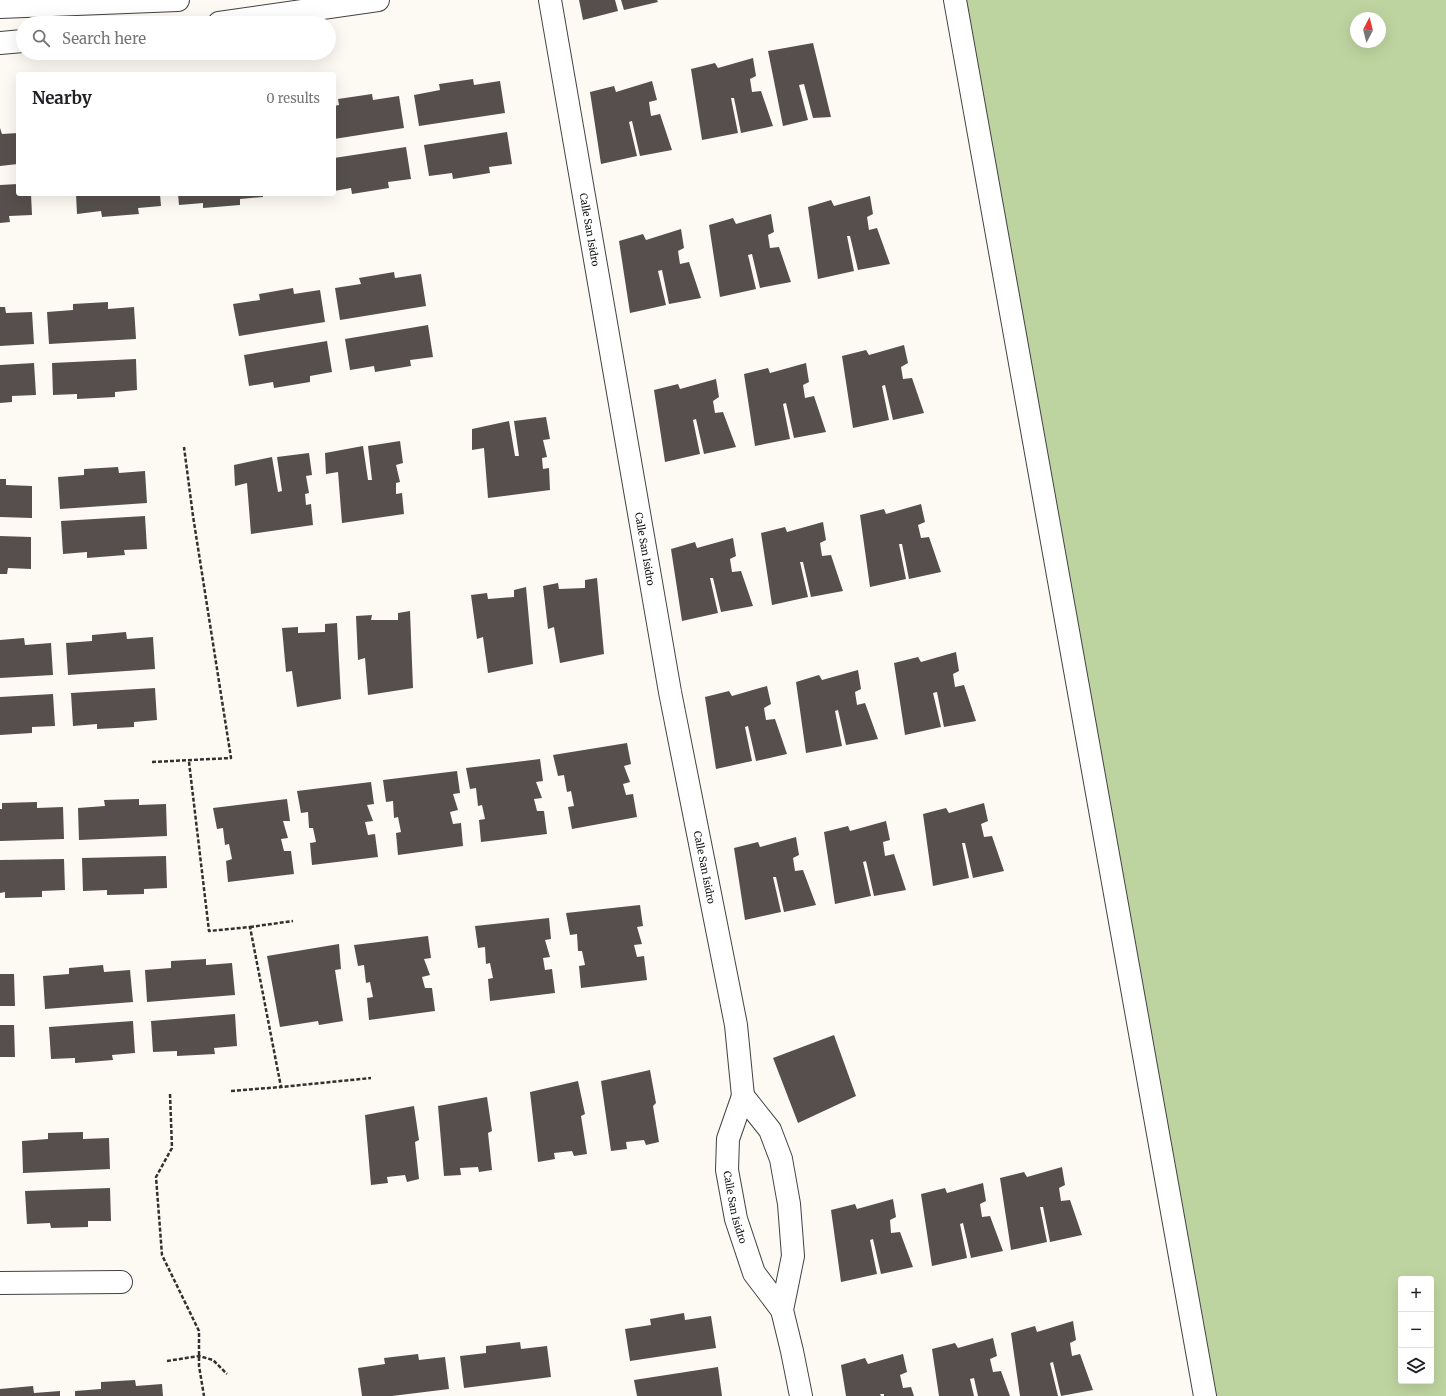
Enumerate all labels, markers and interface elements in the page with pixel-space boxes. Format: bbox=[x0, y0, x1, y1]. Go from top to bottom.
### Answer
north arrow bbox=[1350, 12, 1386, 48]
search box bbox=[16, 16, 336, 60]
icon: search bbox=[30, 27, 52, 49]
text: Search here bbox=[62, 29, 146, 48]
text: Nearby bbox=[32, 87, 92, 109]
text: 0 results bbox=[266, 90, 320, 107]
street label: Calle San Isidro bbox=[577, 192, 603, 267]
street label: Calle San Isidro bbox=[632, 511, 658, 587]
street label: Calle San Isidro bbox=[691, 830, 718, 905]
street label: Calle San Isidro bbox=[721, 1170, 750, 1245]
map controls bbox=[1398, 1276, 1434, 1384]
button: + bbox=[1398, 1276, 1434, 1312]
button: − bbox=[1398, 1312, 1434, 1348]
button: layers bbox=[1398, 1348, 1434, 1384]

